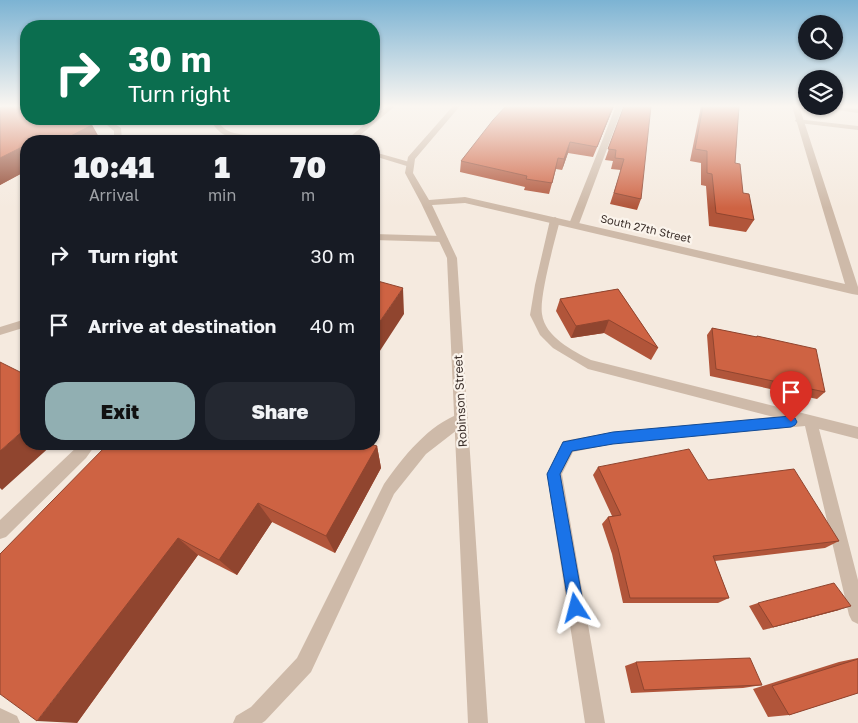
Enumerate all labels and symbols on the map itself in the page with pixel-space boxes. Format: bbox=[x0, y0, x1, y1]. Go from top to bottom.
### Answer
street label: South 27th Street bbox=[599, 211, 693, 245]
street label: Robinson Street bbox=[450, 354, 470, 448]
pin bbox=[770, 371, 812, 422]
position arrow bbox=[549, 581, 601, 633]

